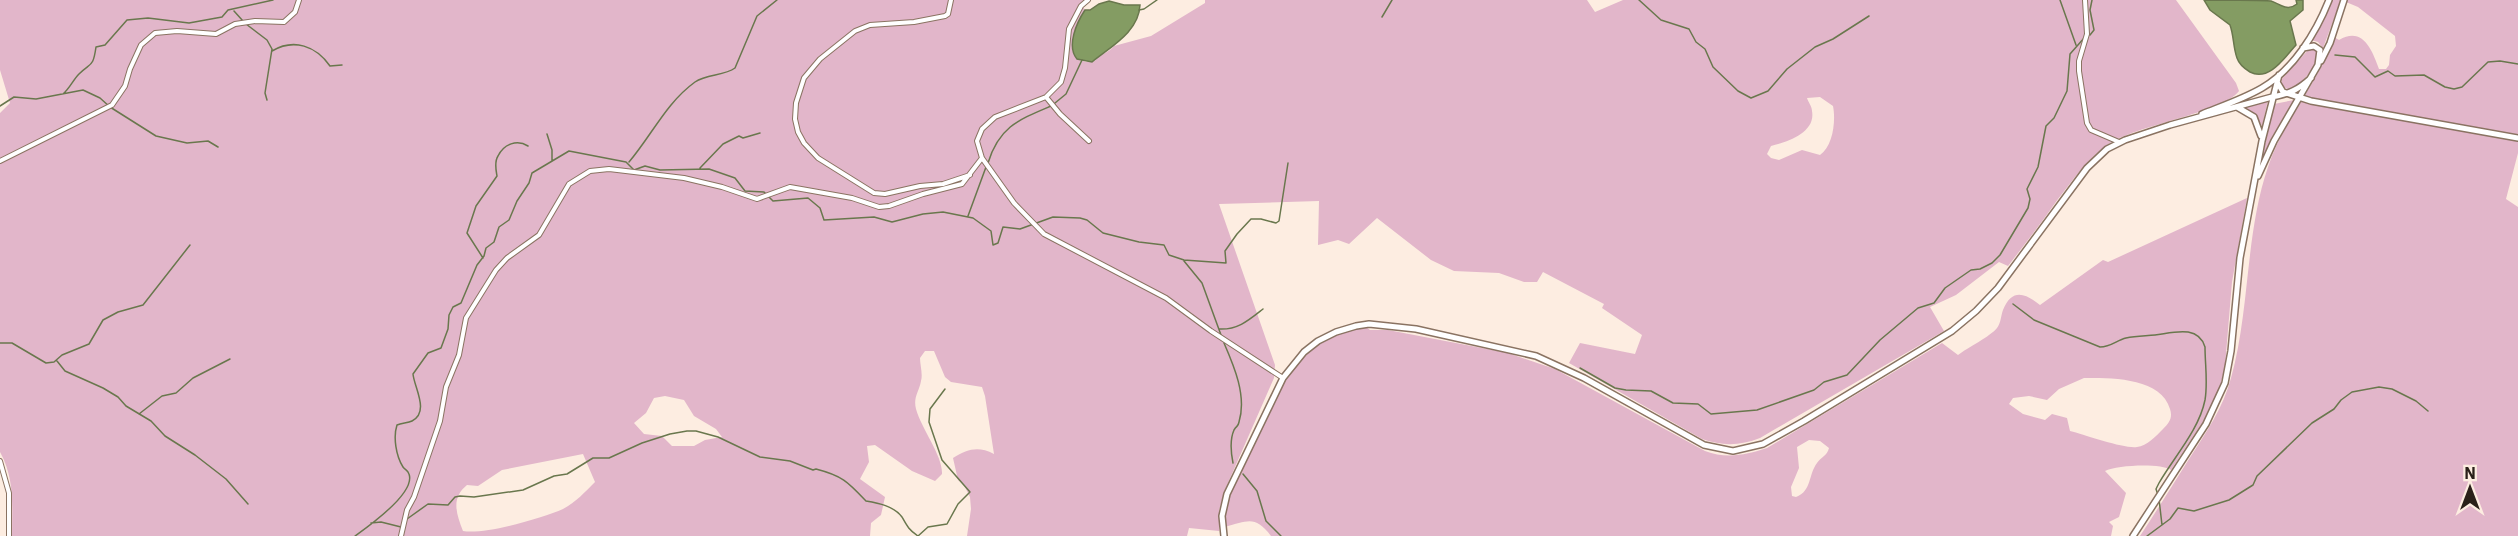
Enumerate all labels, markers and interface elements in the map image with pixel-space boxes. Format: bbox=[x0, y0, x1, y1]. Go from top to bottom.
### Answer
north arrow bbox=[2440, 458, 2500, 518]
text: N bbox=[2464, 463, 2476, 483]

